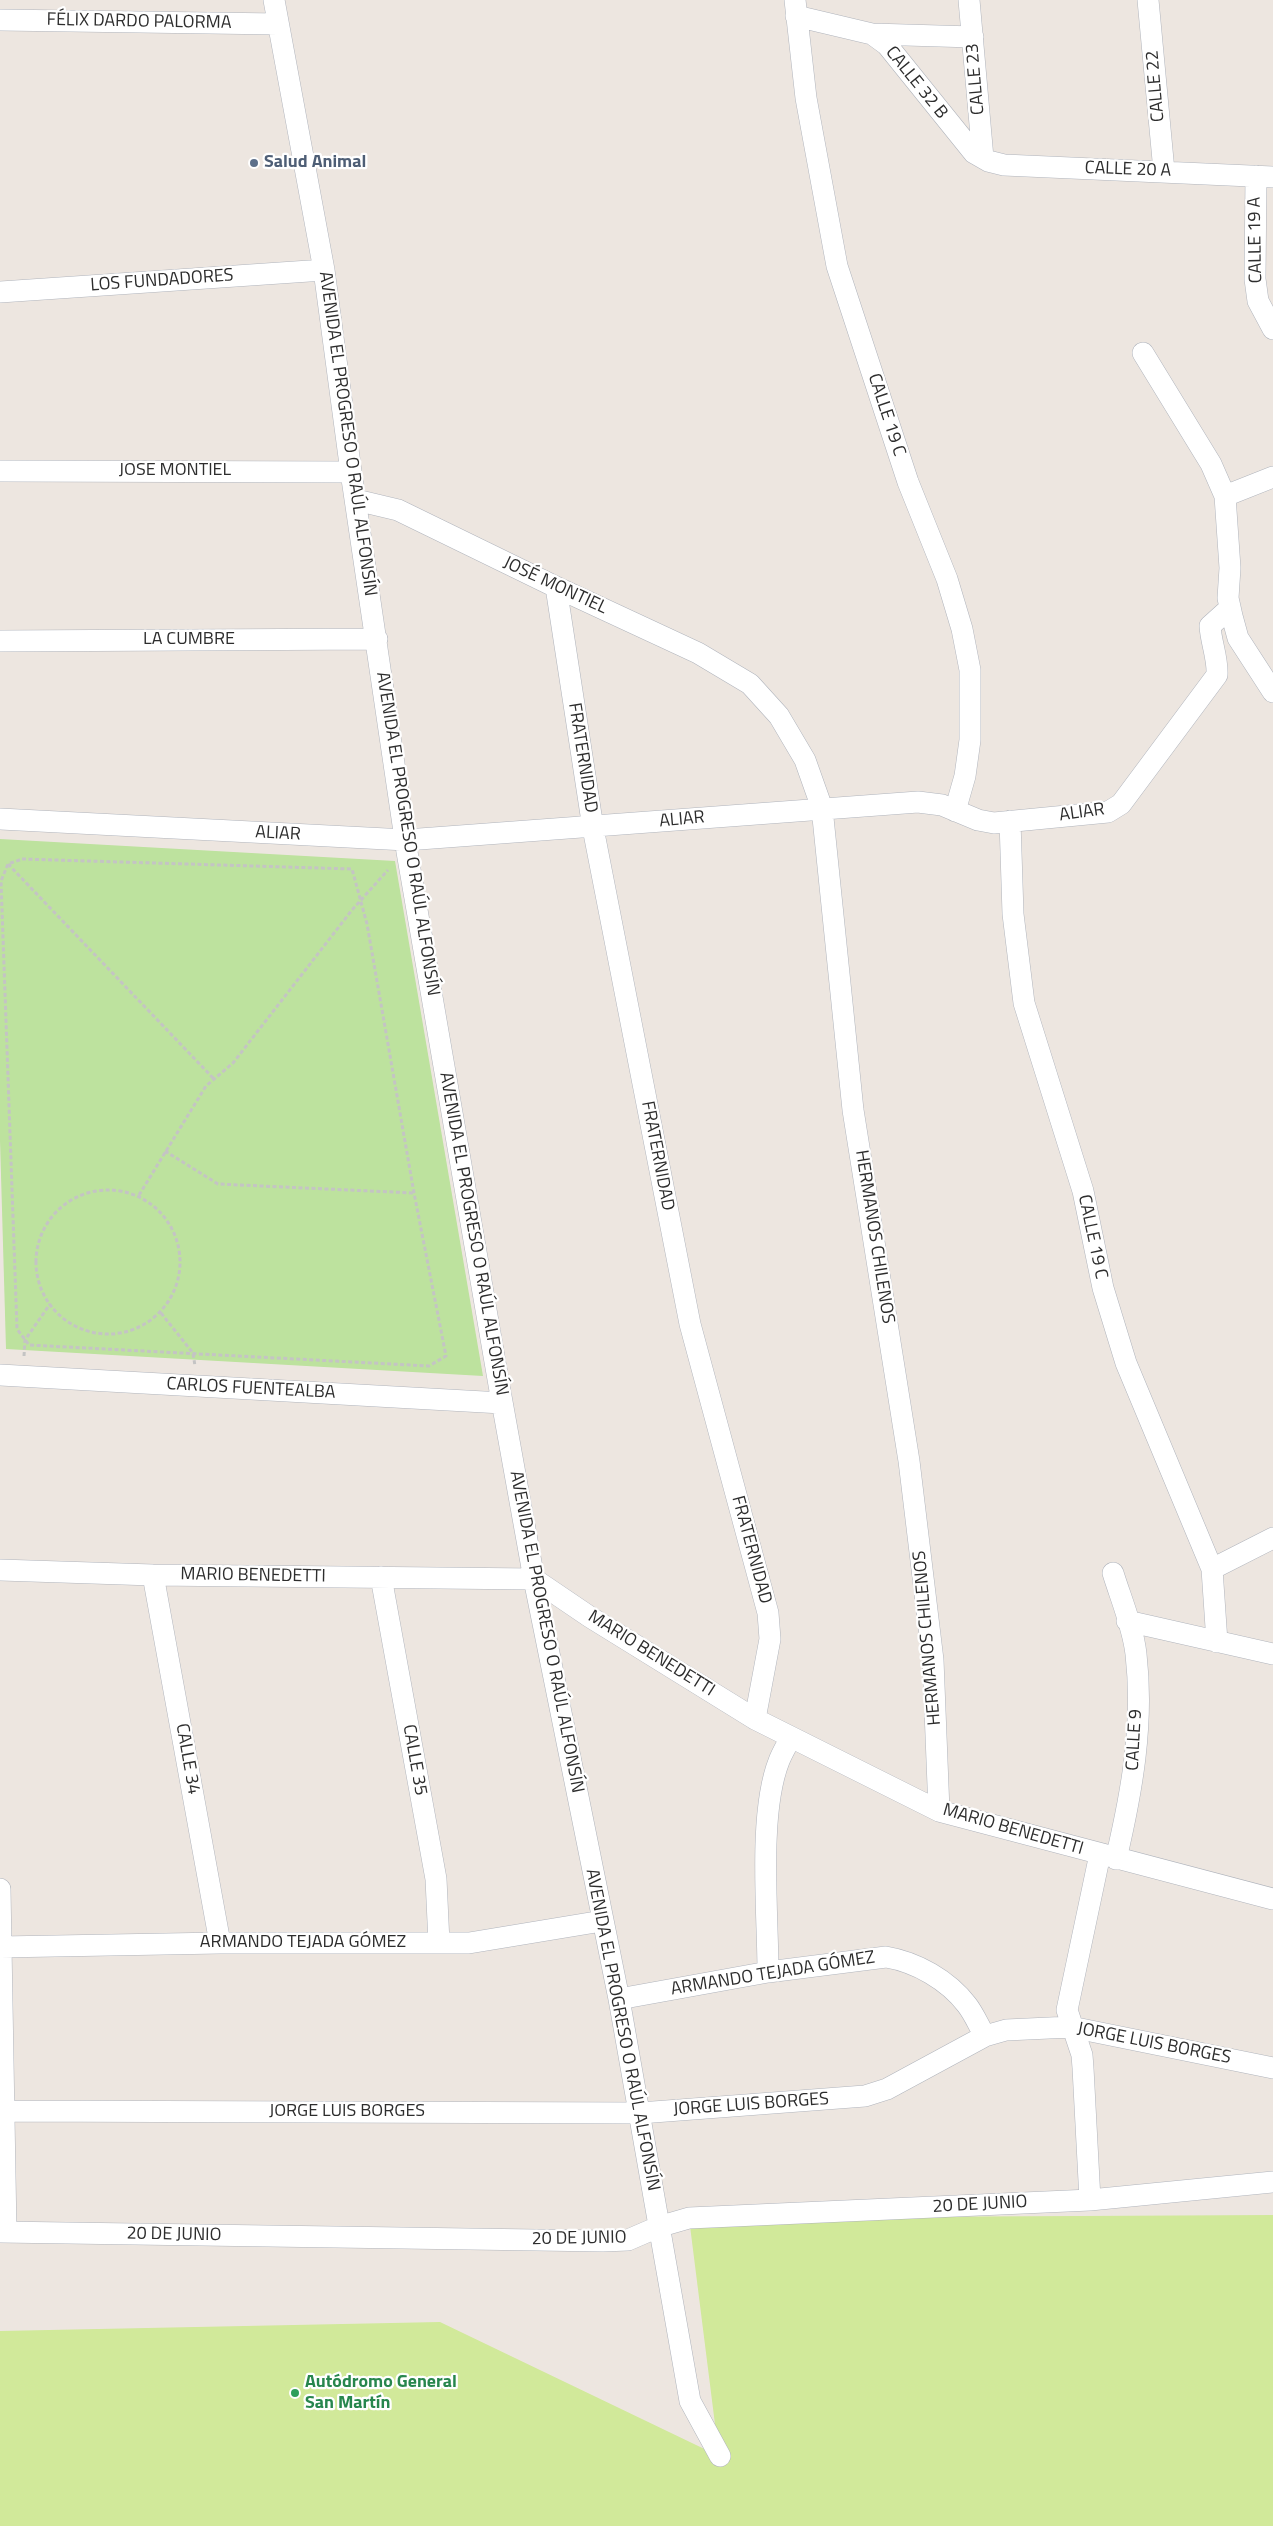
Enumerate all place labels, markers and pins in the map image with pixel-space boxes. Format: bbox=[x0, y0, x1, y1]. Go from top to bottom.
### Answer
place label: Salud Animal bbox=[264, 152, 366, 174]
marker: Salud Animal bbox=[248, 157, 260, 169]
place label: Autódromo General San Martín bbox=[305, 2372, 457, 2414]
marker: Autódromo General San Martín bbox=[289, 2387, 301, 2399]

